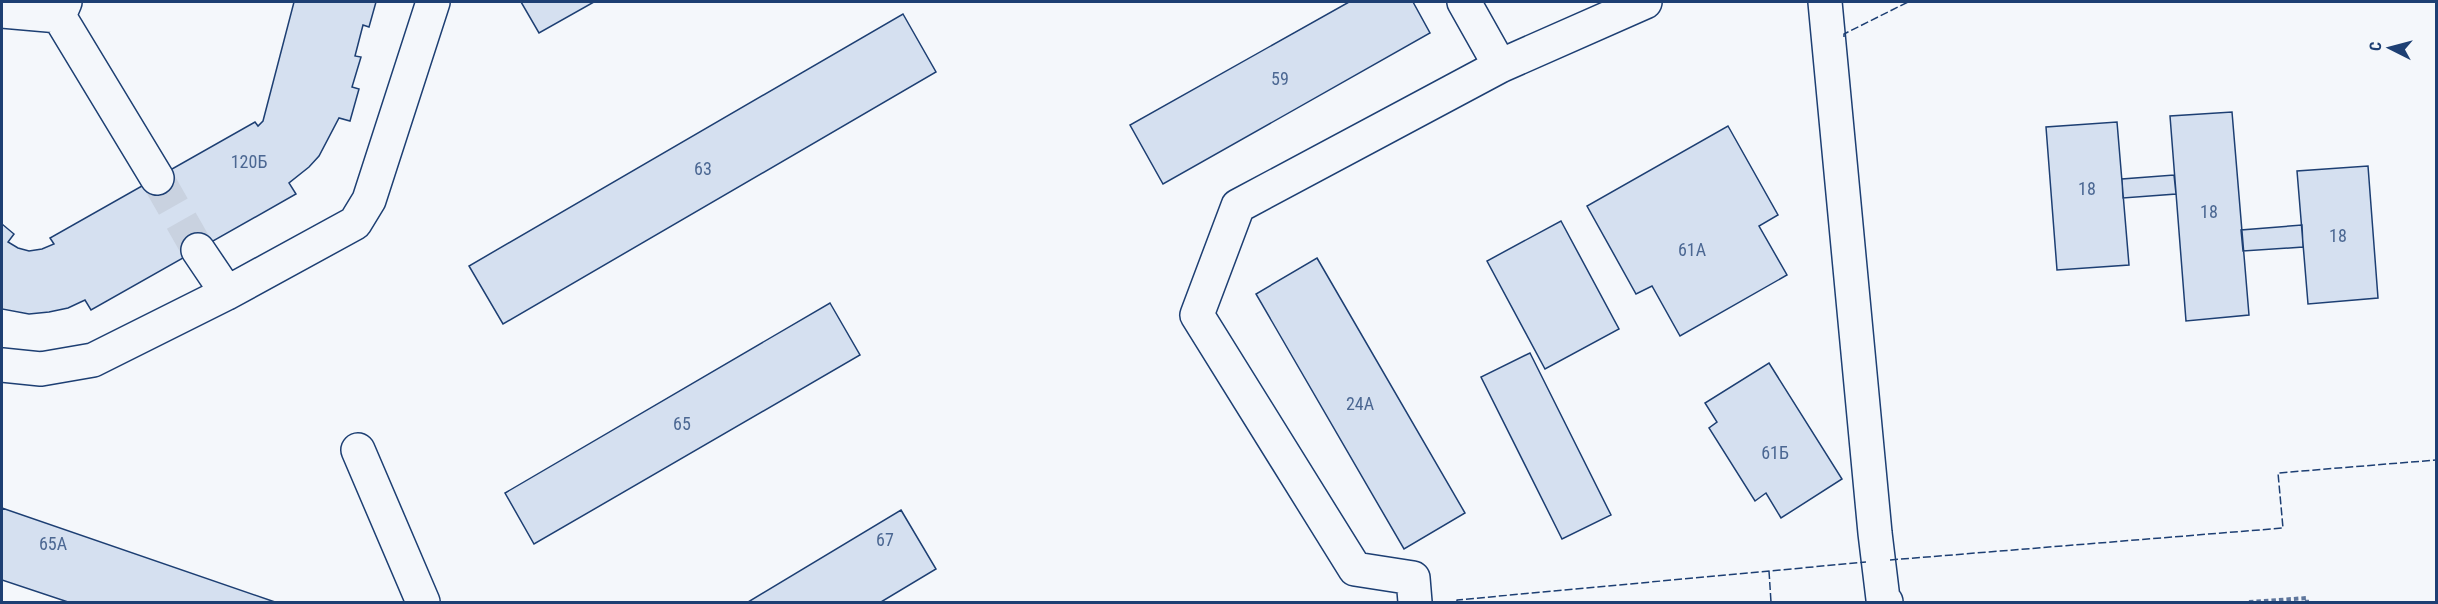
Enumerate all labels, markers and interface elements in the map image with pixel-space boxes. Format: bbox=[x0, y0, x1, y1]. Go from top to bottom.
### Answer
north arrow bbox=[2360, 18, 2420, 78]
text: С bbox=[2366, 41, 2386, 52]
house number: 59 bbox=[1271, 68, 1289, 89]
house number: 120Б bbox=[231, 151, 267, 172]
house number: 63 bbox=[694, 158, 712, 179]
house number: 18 bbox=[2078, 178, 2096, 199]
house number: 18 bbox=[2200, 201, 2218, 222]
house number: 18 bbox=[2329, 225, 2347, 246]
house number: 61А bbox=[1678, 239, 1707, 260]
house number: 24А bbox=[1346, 393, 1375, 414]
house number: 65 bbox=[673, 413, 691, 434]
house number: 61Б bbox=[1761, 442, 1789, 463]
house number: 67 bbox=[876, 529, 894, 550]
house number: 65А bbox=[39, 533, 68, 554]

